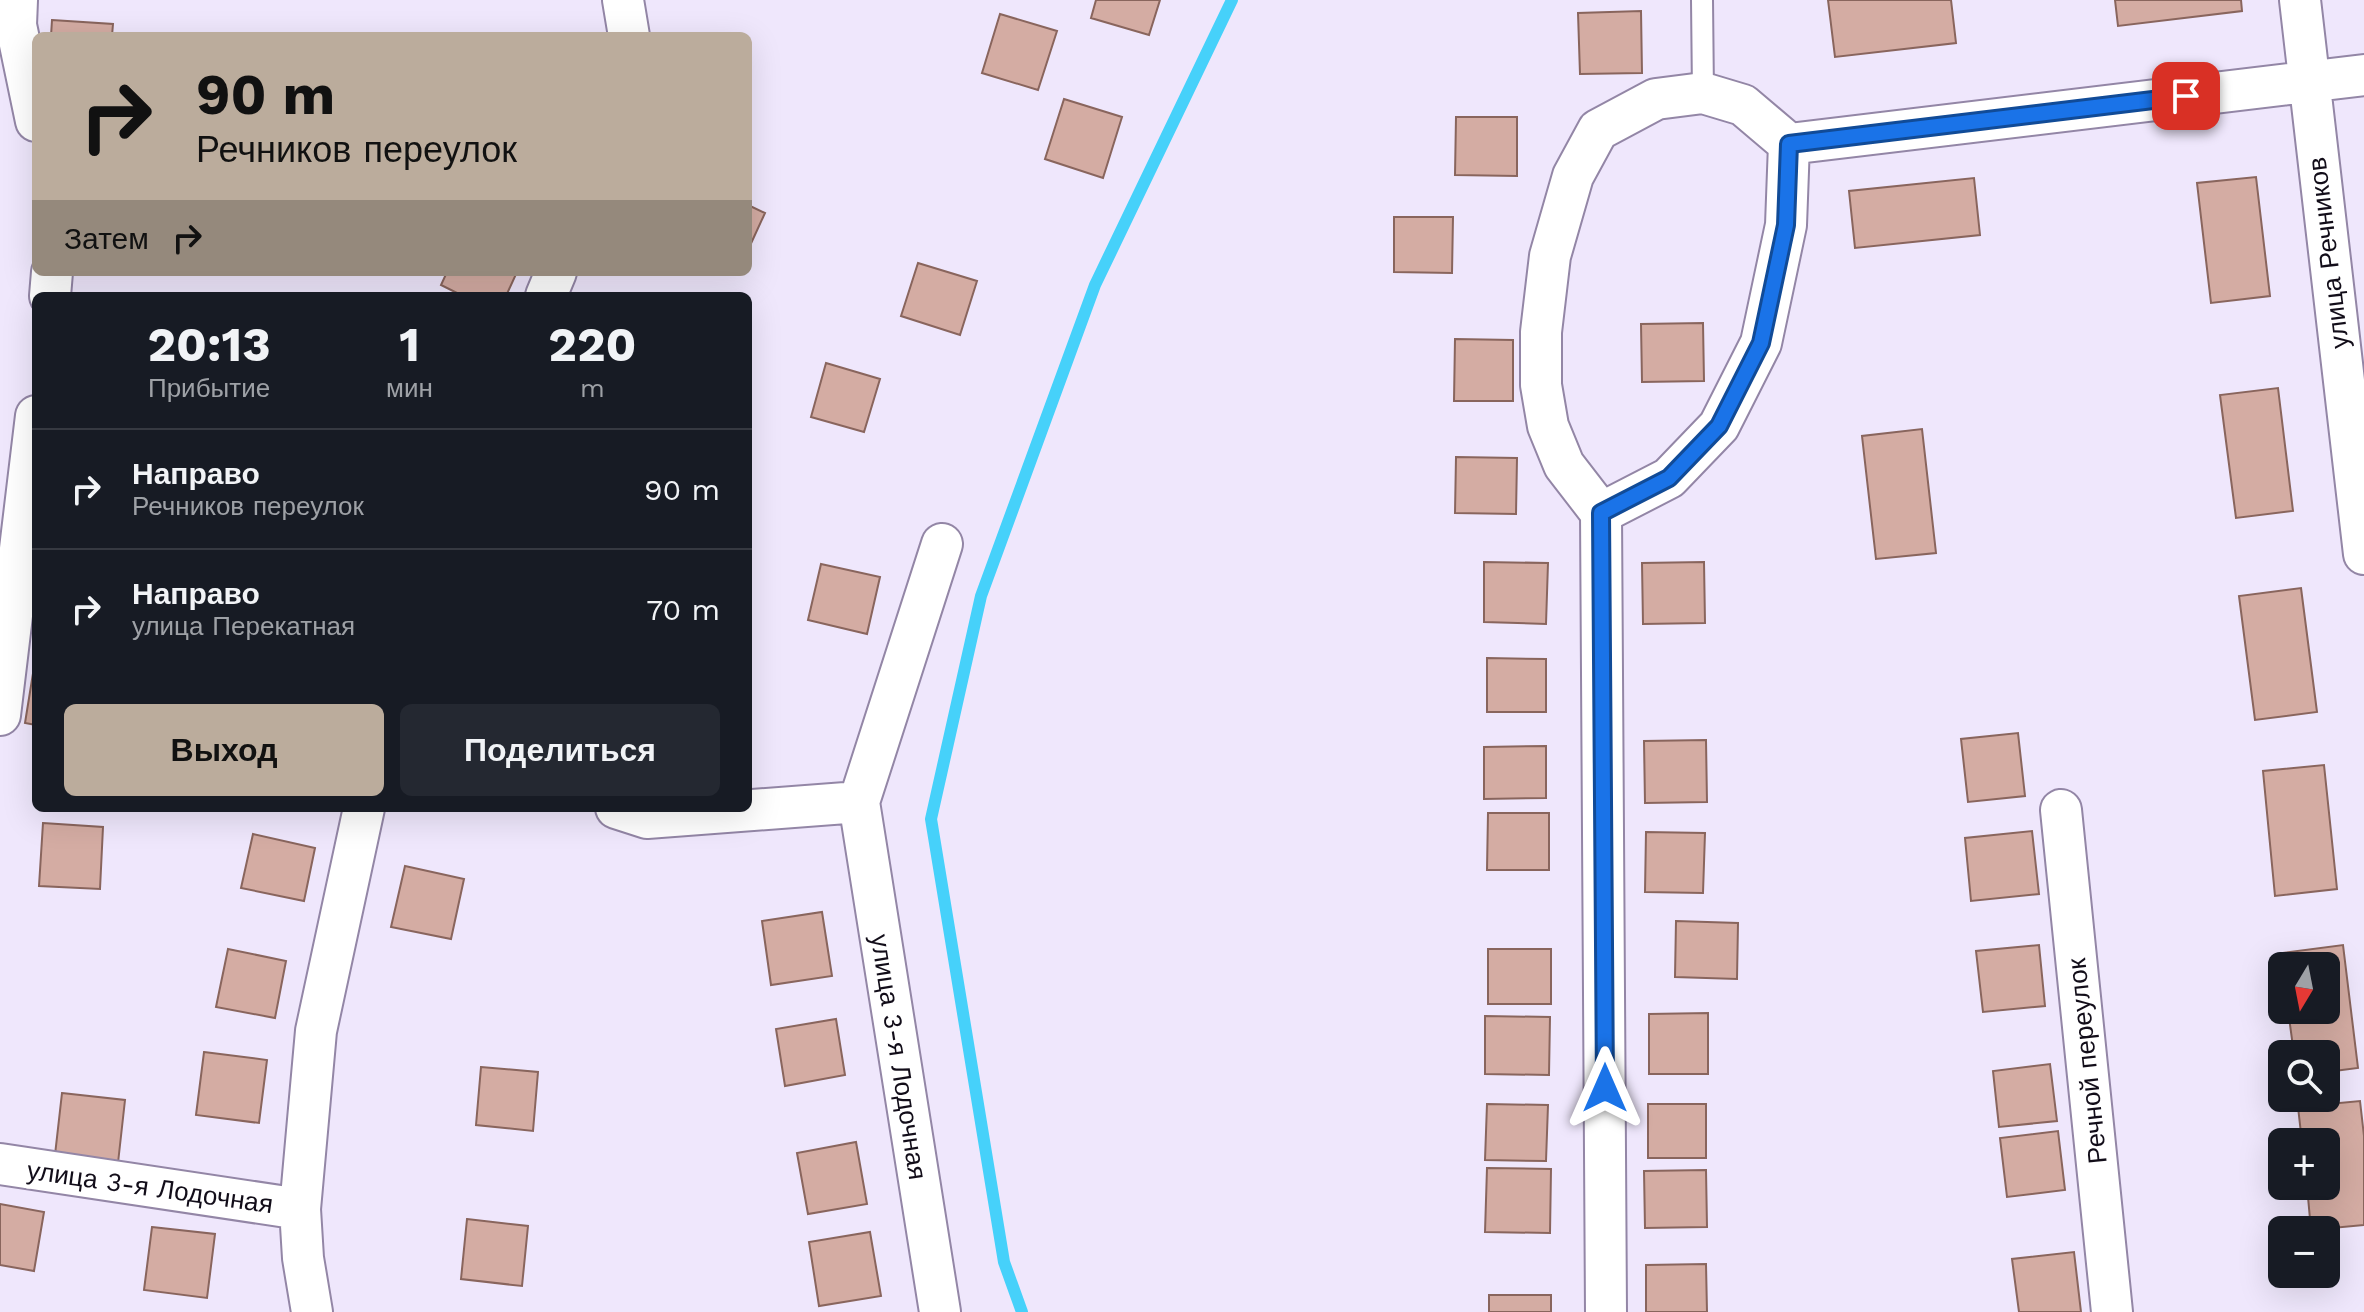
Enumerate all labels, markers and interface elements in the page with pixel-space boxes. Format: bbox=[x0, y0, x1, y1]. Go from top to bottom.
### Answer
text: 90 m bbox=[196, 62, 335, 128]
pin bbox=[2152, 62, 2220, 130]
icon: right bbox=[64, 64, 168, 168]
icon: arrive bbox=[2164, 74, 2208, 118]
text: Речников переулок bbox=[196, 129, 517, 171]
street label: улица Речников bbox=[2301, 156, 2355, 350]
icon: right bbox=[165, 216, 209, 260]
text: Затем bbox=[64, 221, 149, 256]
text: 20:13 bbox=[147, 316, 271, 373]
text: 1 bbox=[399, 316, 420, 373]
text: 220 bbox=[548, 316, 636, 373]
text: Прибытие bbox=[148, 373, 270, 403]
text: мин bbox=[386, 373, 433, 403]
text: m bbox=[580, 373, 605, 403]
text: Направо bbox=[132, 456, 260, 491]
icon: right bbox=[64, 467, 108, 511]
text: 90 m bbox=[644, 472, 720, 507]
text: Речников переулок bbox=[132, 491, 364, 521]
text: Направо bbox=[132, 576, 260, 611]
icon: right bbox=[64, 587, 108, 631]
text: 70 m bbox=[646, 592, 720, 627]
text: улица Перекатная bbox=[132, 611, 355, 641]
button: Выход bbox=[64, 704, 384, 796]
button: Поделиться bbox=[400, 704, 720, 796]
street label: улица 3-я Лодочная bbox=[865, 932, 933, 1182]
north arrow bbox=[2268, 952, 2340, 1024]
map controls bbox=[2268, 952, 2340, 1288]
street label: Речной переулок bbox=[2061, 956, 2113, 1165]
button: search bbox=[2268, 1040, 2340, 1112]
position arrow bbox=[1563, 1046, 1647, 1130]
button: + bbox=[2268, 1128, 2340, 1200]
street label: улица 3-я Лодочная bbox=[25, 1155, 275, 1219]
button: − bbox=[2268, 1216, 2340, 1288]

